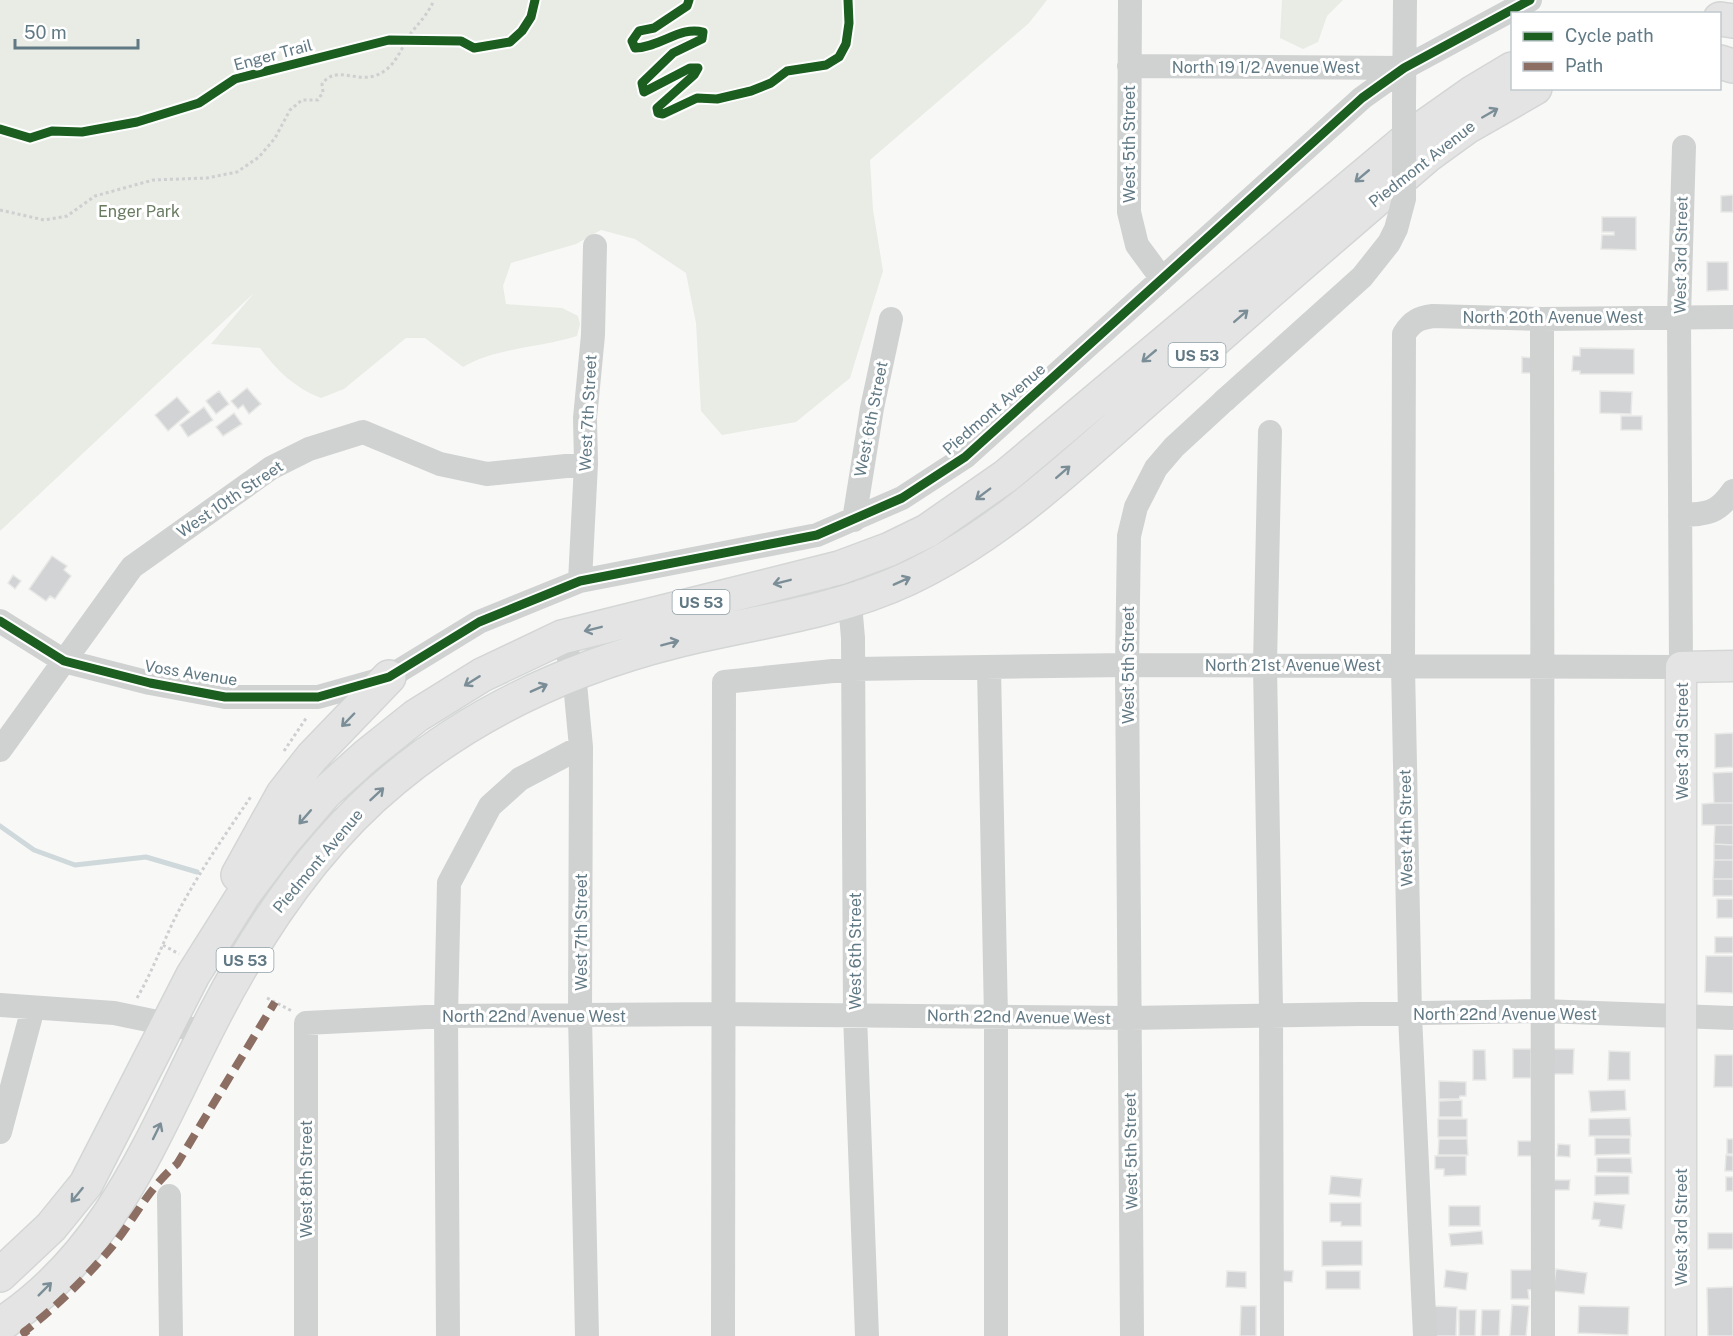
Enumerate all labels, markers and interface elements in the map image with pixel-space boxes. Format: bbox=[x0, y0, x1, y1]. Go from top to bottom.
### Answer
scale bar bbox=[15, 12, 138, 50]
legend bbox=[1511, 12, 1721, 90]
text: 50 m bbox=[24, 22, 67, 43]
text: Cycle path bbox=[1565, 25, 1654, 46]
street label: Enger Trail bbox=[232, 35, 315, 75]
text: Path bbox=[1565, 55, 1603, 76]
street label: North 19 1/2 Avenue West bbox=[1172, 58, 1360, 77]
street label: West 5th Street bbox=[1120, 85, 1139, 203]
one-way arrow bbox=[1481, 107, 1498, 119]
street label: Piedmont Avenue bbox=[1365, 117, 1479, 211]
one-way arrow bbox=[1355, 169, 1370, 183]
street label: West 3rd Street bbox=[1670, 196, 1692, 314]
park label: Enger Park bbox=[98, 202, 180, 221]
street label: North 20th Avenue West bbox=[1462, 308, 1644, 327]
one-way arrow bbox=[1233, 309, 1248, 323]
road number: US 53 bbox=[1168, 343, 1226, 367]
one-way arrow bbox=[1141, 349, 1157, 362]
street label: West 7th Street bbox=[575, 354, 601, 472]
street label: West 6th Street bbox=[850, 359, 892, 479]
street label: Piedmont Avenue bbox=[939, 359, 1049, 459]
street label: West 10th Street bbox=[173, 456, 287, 542]
one-way arrow bbox=[1055, 465, 1070, 479]
one-way arrow bbox=[976, 488, 992, 500]
one-way arrow bbox=[892, 575, 911, 586]
one-way arrow bbox=[773, 576, 792, 588]
road number: US 53 bbox=[672, 590, 730, 614]
street label: West 5th Street bbox=[1119, 606, 1138, 724]
one-way arrow bbox=[584, 624, 603, 636]
one-way arrow bbox=[661, 637, 680, 648]
street label: Voss Avenue bbox=[143, 656, 239, 690]
street label: North 21st Avenue West bbox=[1205, 656, 1381, 675]
one-way arrow bbox=[464, 675, 481, 687]
one-way arrow bbox=[529, 682, 548, 693]
street label: West 3rd Street bbox=[1673, 682, 1692, 800]
one-way arrow bbox=[341, 712, 355, 727]
street label: West 4th Street bbox=[1395, 769, 1417, 887]
one-way arrow bbox=[369, 787, 384, 801]
street label: Piedmont Avenue bbox=[269, 805, 367, 917]
one-way arrow bbox=[298, 809, 312, 824]
street label: West 7th Street bbox=[572, 873, 591, 991]
street label: West 6th Street bbox=[846, 892, 865, 1010]
road number: US 53 bbox=[216, 948, 274, 972]
street label: North 22nd Avenue West bbox=[1413, 1005, 1597, 1024]
street label: North 22nd Avenue West bbox=[927, 1006, 1111, 1028]
street label: North 22nd Avenue West bbox=[442, 1007, 626, 1026]
street label: West 5th Street bbox=[1120, 1092, 1142, 1210]
street label: West 8th Street bbox=[297, 1120, 316, 1238]
one-way arrow bbox=[151, 1122, 163, 1140]
street label: West 3rd Street bbox=[1672, 1168, 1691, 1286]
one-way arrow bbox=[71, 1187, 84, 1203]
one-way arrow bbox=[38, 1281, 53, 1296]

